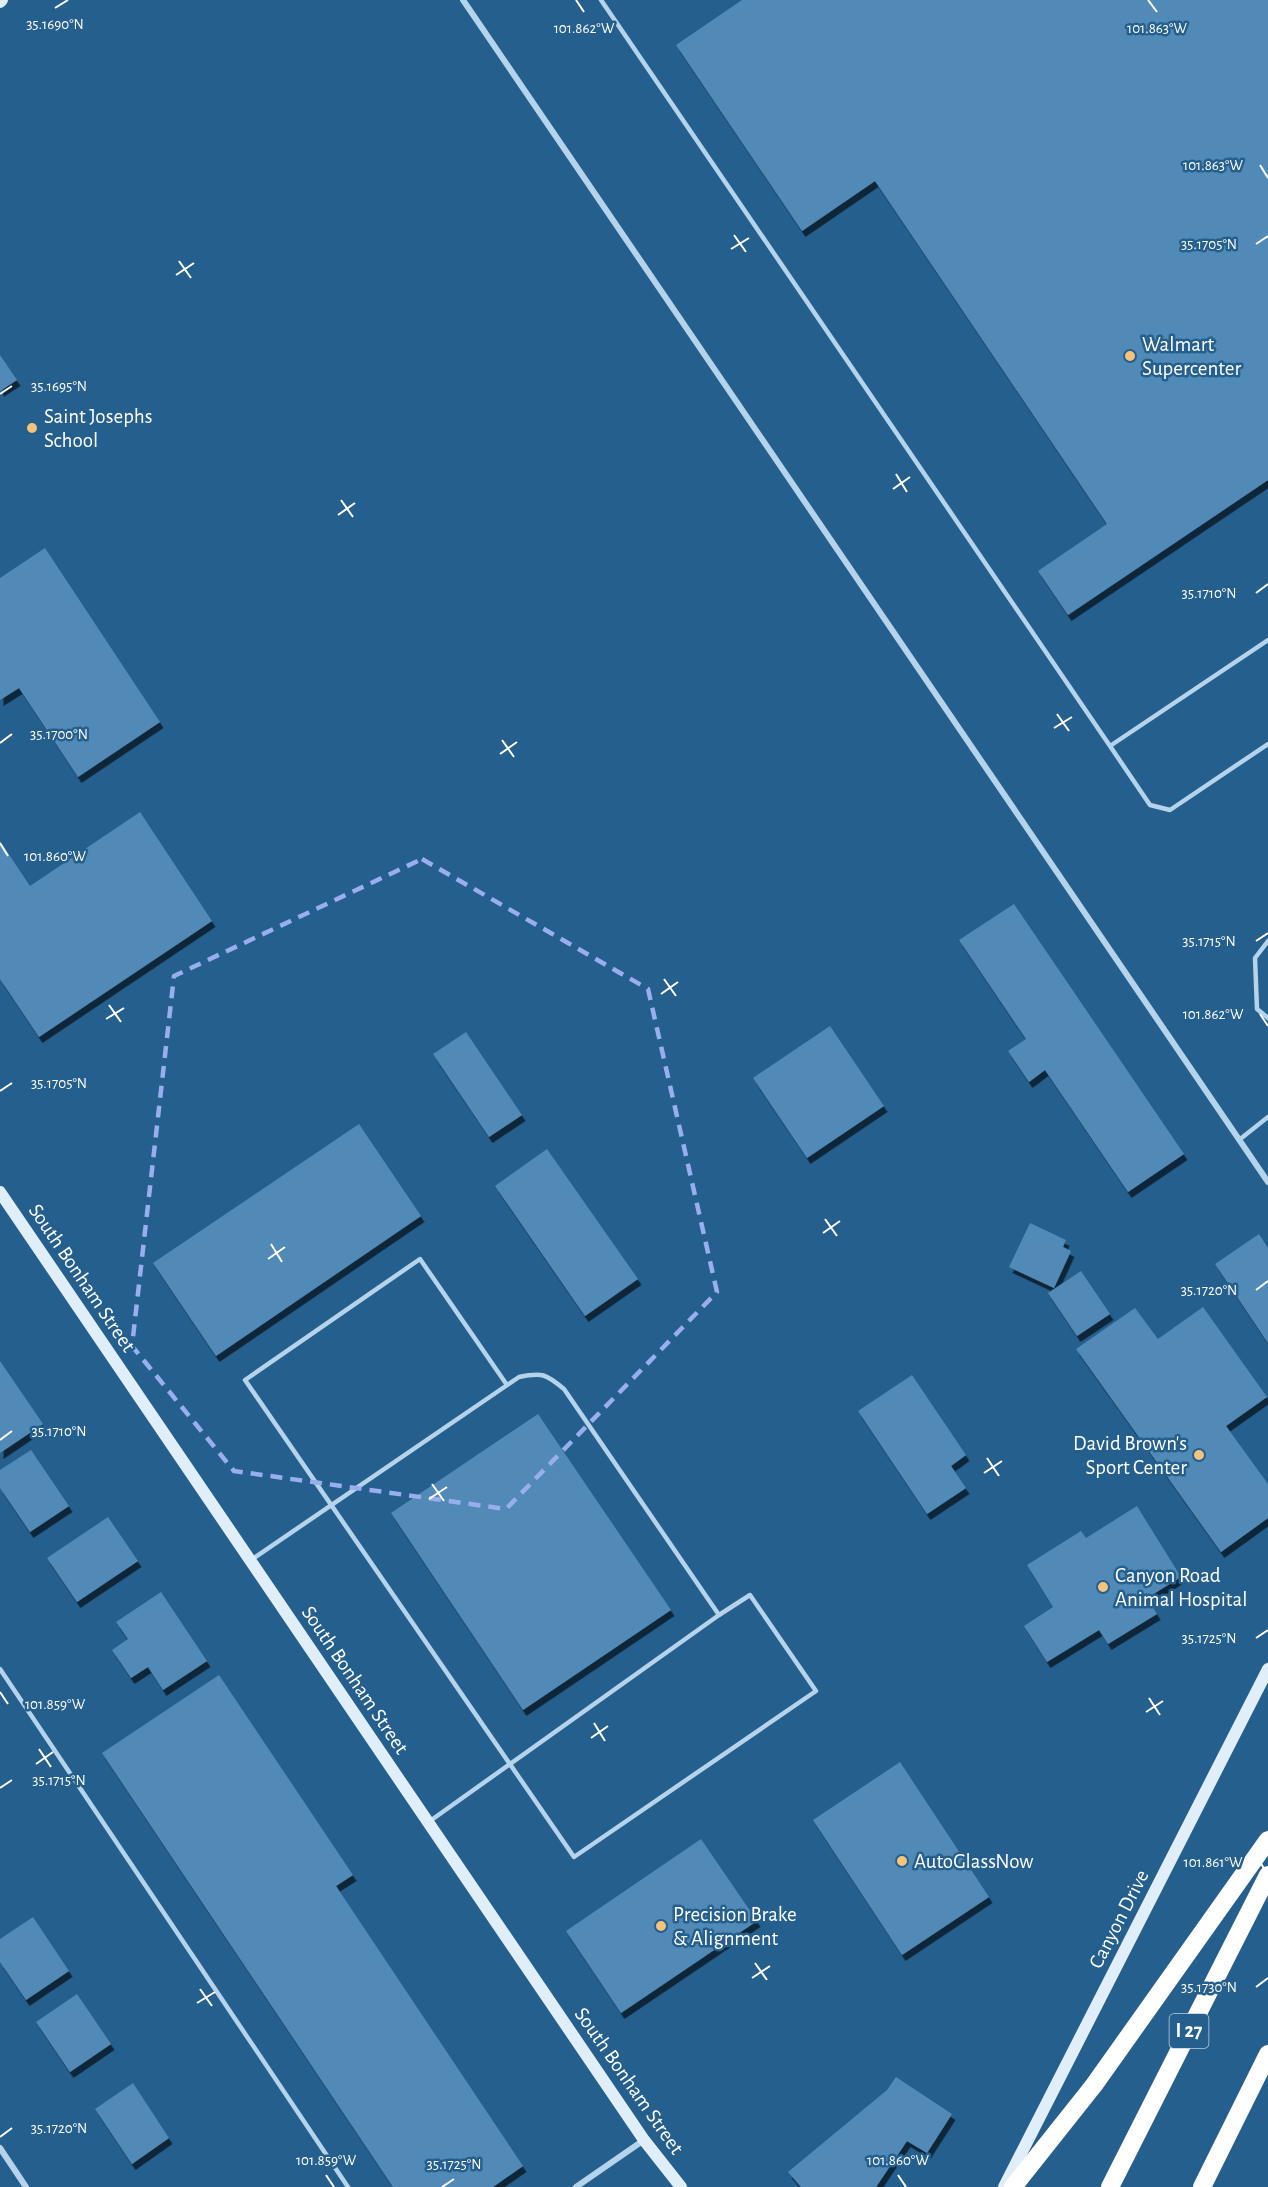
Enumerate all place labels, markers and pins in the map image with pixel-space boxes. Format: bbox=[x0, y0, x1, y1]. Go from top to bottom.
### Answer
place label: Walmart Supercenter bbox=[1142, 334, 1241, 379]
marker: Walmart Supercenter bbox=[1123, 349, 1137, 363]
place label: Saint Josephs School bbox=[44, 406, 153, 451]
marker: Saint Josephs School bbox=[25, 421, 39, 435]
place label: David Brown's Sport Center bbox=[1073, 1433, 1187, 1478]
marker: David Brown's Sport Center bbox=[1192, 1448, 1206, 1462]
place label: Canyon Road Animal Hospital bbox=[1115, 1565, 1247, 1610]
marker: Canyon Road Animal Hospital bbox=[1096, 1580, 1110, 1594]
place label: AutoGlassNow bbox=[914, 1851, 1033, 1872]
marker: AutoGlassNow bbox=[895, 1854, 909, 1868]
place label: Precision Brake & Alignment bbox=[673, 1904, 797, 1949]
marker: Precision Brake & Alignment bbox=[654, 1919, 668, 1933]

